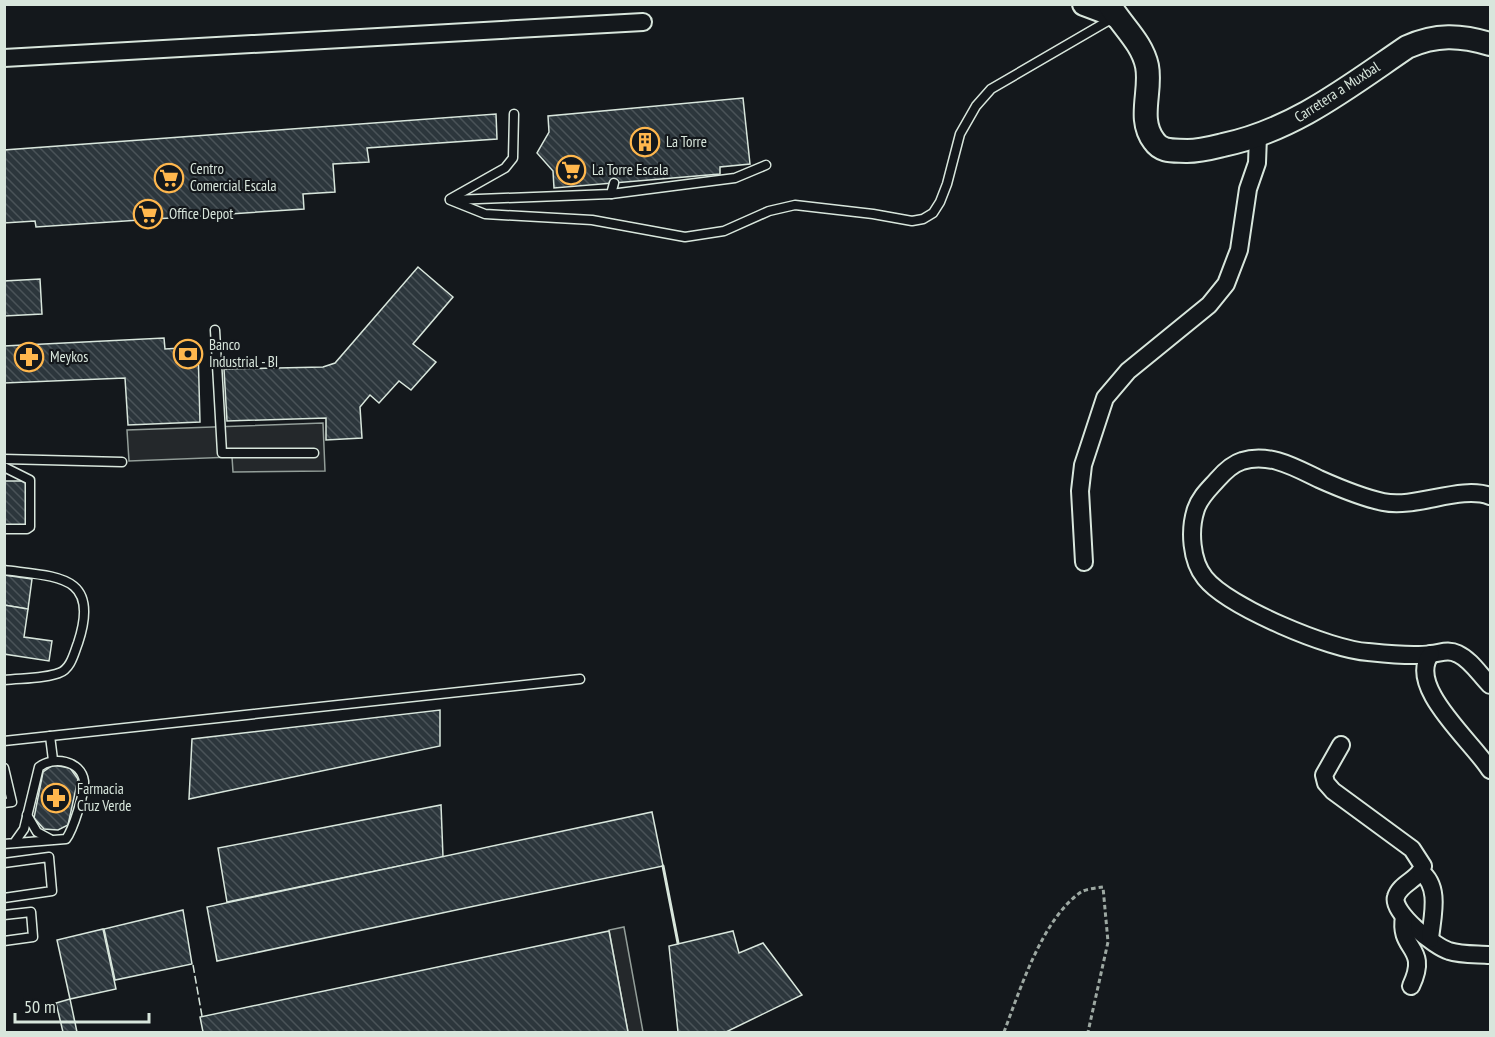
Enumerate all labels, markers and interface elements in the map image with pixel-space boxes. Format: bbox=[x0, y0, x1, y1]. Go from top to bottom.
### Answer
street label: Carretera a Muxbal bbox=[1290, 57, 1383, 126]
building icon: La Torre bbox=[629, 126, 661, 158]
place label: La Torre bbox=[666, 132, 707, 151]
supermarket icon: La Torre Escala bbox=[555, 154, 587, 186]
place label: Centro Comercial Escala bbox=[190, 159, 277, 195]
place label: La Torre Escala bbox=[592, 160, 668, 179]
supermarket icon: Centro Comercial Escala bbox=[153, 162, 185, 194]
supermarket icon: Office Depot bbox=[132, 198, 164, 230]
place label: Office Depot bbox=[169, 204, 233, 223]
place label: Banco Industrial - BI bbox=[209, 335, 278, 371]
bank icon: Banco Industrial - BI bbox=[172, 338, 204, 370]
pharmacy icon: Meykos bbox=[13, 341, 45, 373]
place label: Meykos bbox=[50, 347, 88, 366]
place label: Farmacia Cruz Verde bbox=[77, 779, 131, 815]
pharmacy icon: Farmacia Cruz Verde bbox=[40, 782, 72, 814]
scale bar bbox=[15, 986, 148, 1024]
text: 50 m bbox=[24, 995, 56, 1018]

